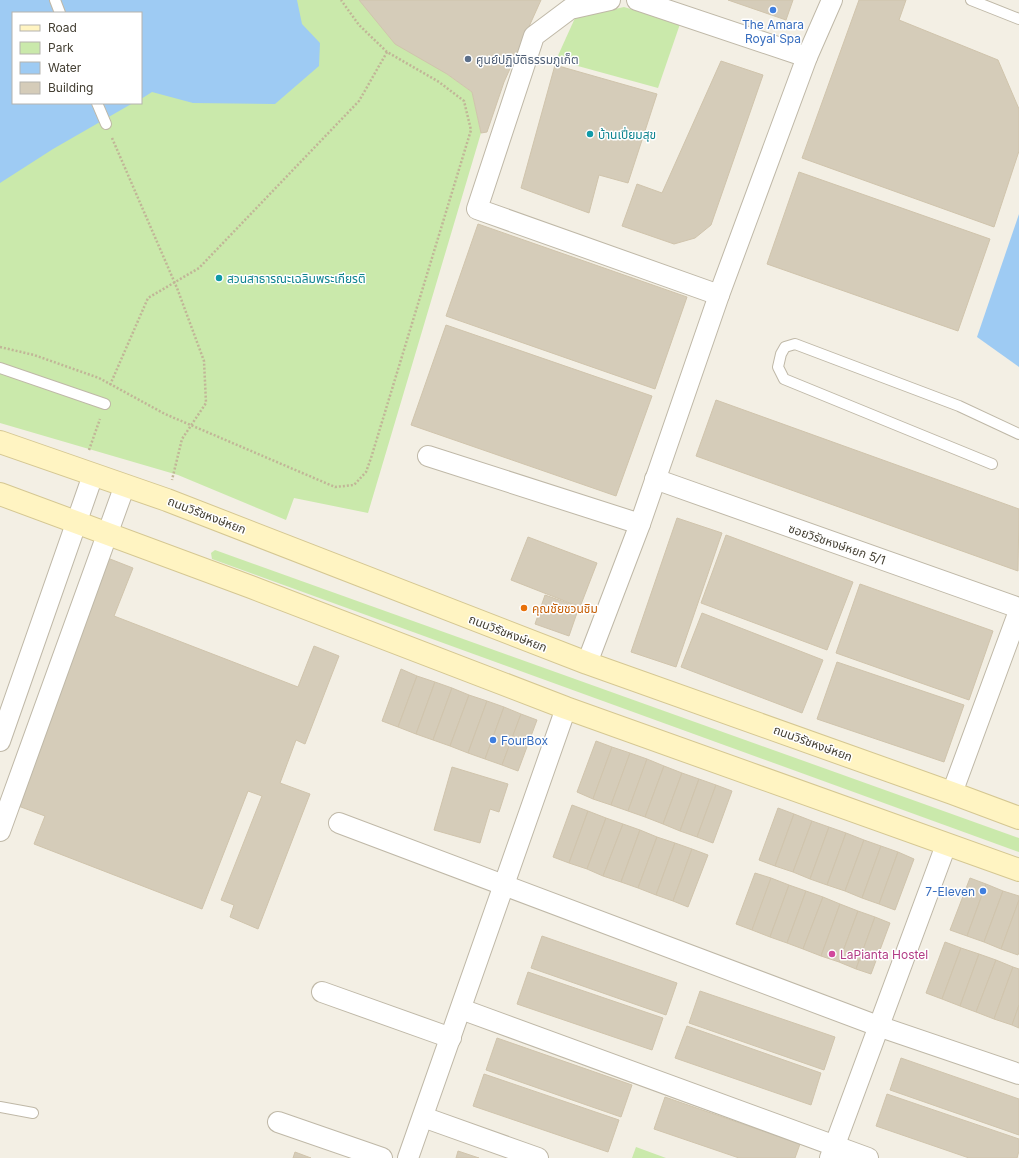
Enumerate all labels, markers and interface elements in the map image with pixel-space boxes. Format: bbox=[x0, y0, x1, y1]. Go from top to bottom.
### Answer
marker: The Amara Royal Spa bbox=[768, 5, 778, 15]
legend bbox=[12, 12, 142, 104]
place label: The Amara Royal Spa bbox=[742, 17, 804, 46]
text: Road bbox=[48, 20, 77, 35]
text: Park bbox=[48, 40, 74, 55]
place label: ศูนย์ปฏิบัติธรรมภูเก็ต bbox=[476, 52, 579, 67]
marker: ศูนย์ปฏิบัติธรรมภูเก็ต bbox=[463, 54, 473, 64]
text: Water bbox=[48, 60, 82, 75]
text: Building bbox=[48, 80, 93, 95]
place label: บ้านเปี่ยมสุข bbox=[598, 126, 656, 142]
marker: บ้านเปี่ยมสุข bbox=[585, 129, 595, 139]
place label: สวนสาธารณะเฉลิมพระเกียรติ bbox=[227, 271, 366, 286]
marker: สวนสาธารณะเฉลิมพระเกียรติ bbox=[214, 273, 224, 283]
street label: ถนนวิรัชหงษ์หยก bbox=[166, 493, 248, 537]
street label: ซอยวิรัชหงษ์หยก 5/1 bbox=[787, 520, 887, 568]
place label: คุณชัยชวนชิม bbox=[532, 601, 598, 616]
marker: คุณชัยชวนชิม bbox=[519, 603, 529, 613]
street label: ถนนวิรัชหงษ์หยก bbox=[467, 611, 549, 655]
street label: ถนนวิรัชหงษ์หยก bbox=[772, 722, 854, 764]
place label: FourBox bbox=[501, 733, 548, 748]
marker: FourBox bbox=[488, 735, 498, 745]
place label: 7-Eleven bbox=[925, 884, 975, 899]
marker: 7-Eleven bbox=[978, 886, 988, 896]
place label: LaPianta Hostel bbox=[840, 947, 928, 962]
marker: LaPianta Hostel bbox=[827, 949, 837, 959]

